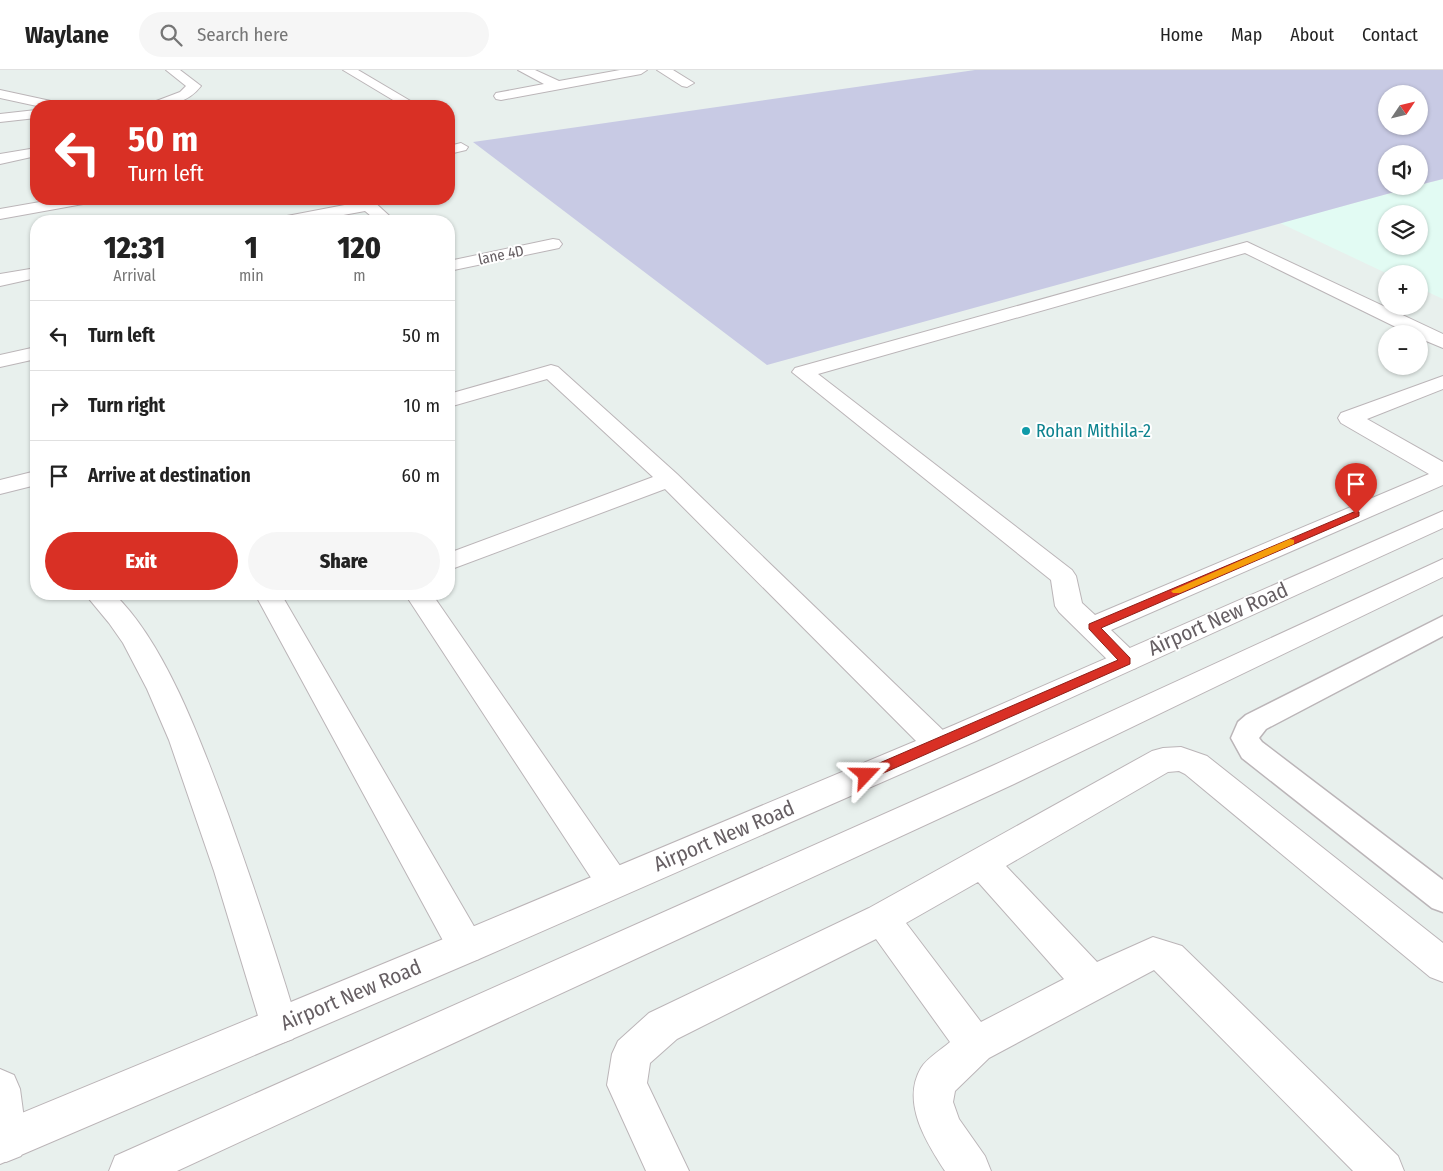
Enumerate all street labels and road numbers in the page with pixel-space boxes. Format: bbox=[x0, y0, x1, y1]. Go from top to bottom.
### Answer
street label: lane 4D bbox=[477, 241, 525, 269]
street label: Airport New Road bbox=[1144, 577, 1292, 661]
street label: Airport New Road bbox=[650, 795, 798, 877]
street label: Airport New Road bbox=[277, 954, 425, 1036]

